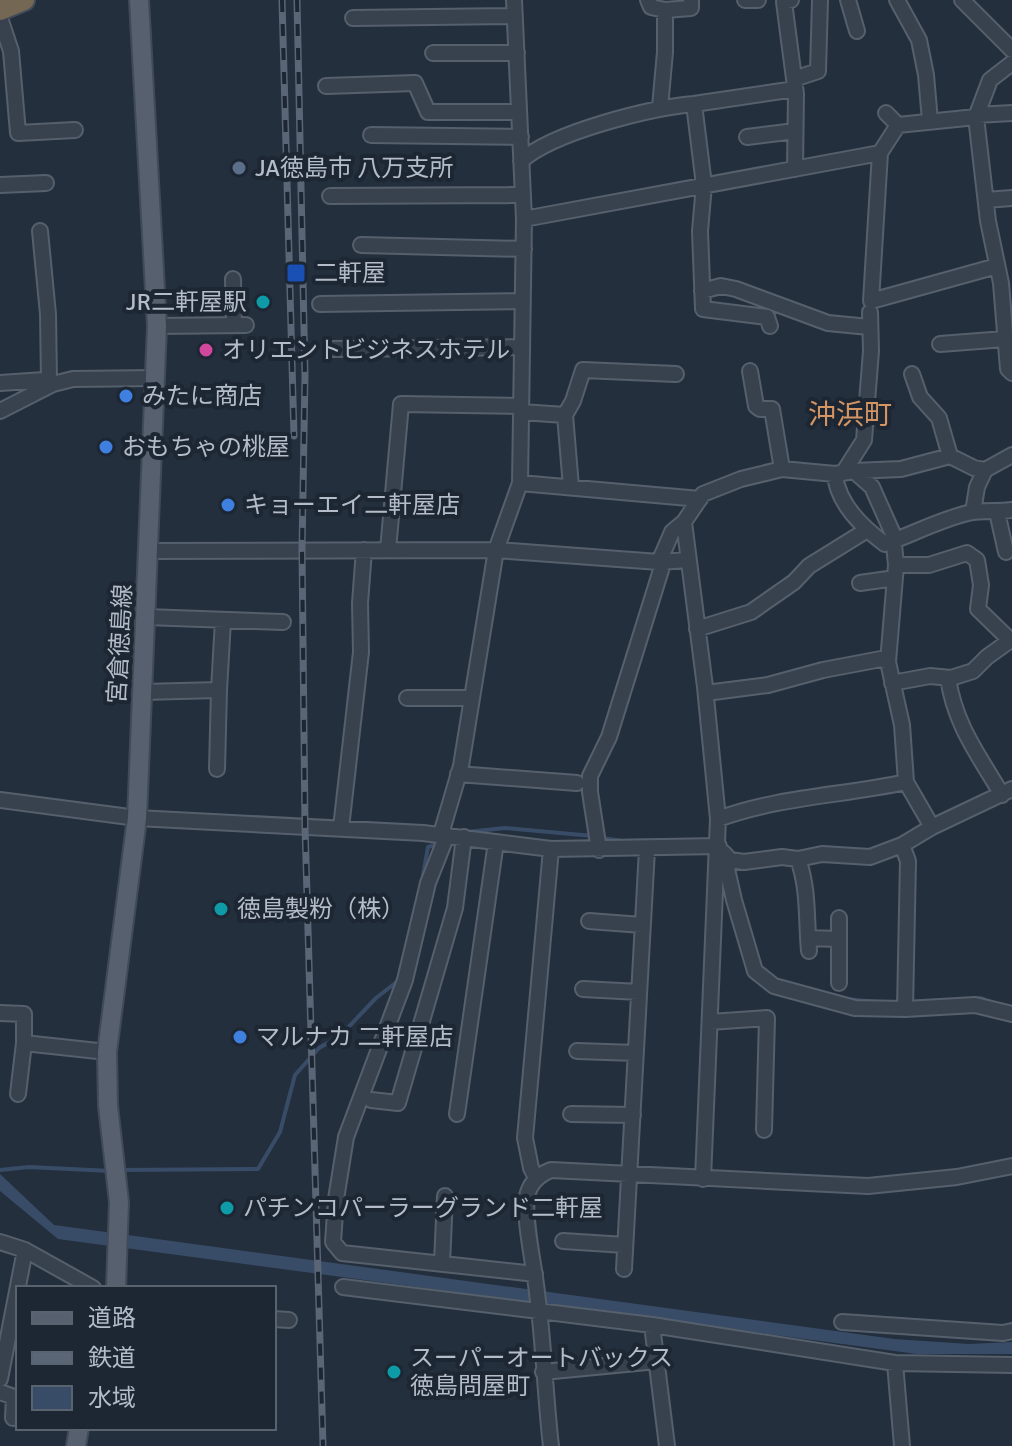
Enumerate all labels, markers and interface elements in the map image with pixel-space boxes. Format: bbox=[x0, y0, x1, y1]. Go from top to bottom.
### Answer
place label: JA徳島市 八万支所 bbox=[255, 153, 453, 183]
marker: JA徳島市 八万支所 bbox=[230, 159, 248, 177]
place label: 二軒屋 bbox=[314, 258, 386, 288]
marker: 二軒屋 bbox=[285, 262, 307, 284]
place label: JR二軒屋駅 bbox=[126, 287, 247, 317]
marker: JR二軒屋駅 bbox=[254, 293, 272, 311]
place label: オリエントビジネスホテル bbox=[222, 335, 510, 365]
marker: オリエントビジネスホテル bbox=[197, 341, 215, 359]
place label: みたに商店 bbox=[142, 381, 262, 411]
marker: みたに商店 bbox=[117, 387, 135, 405]
district label: 沖浜町 bbox=[808, 398, 892, 432]
place label: おもちゃの桃屋 bbox=[122, 432, 290, 462]
marker: おもちゃの桃屋 bbox=[97, 438, 115, 456]
place label: キョーエイ二軒屋店 bbox=[244, 490, 460, 520]
marker: キョーエイ二軒屋店 bbox=[219, 496, 237, 514]
street label: 宮倉徳島線 bbox=[102, 583, 138, 705]
place label: 徳島製粉（株） bbox=[237, 894, 405, 924]
marker: 徳島製粉（株） bbox=[212, 900, 230, 918]
place label: マルナカ 二軒屋店 bbox=[256, 1022, 453, 1052]
marker: マルナカ 二軒屋店 bbox=[231, 1028, 249, 1046]
place label: パチンコパーラーグランド二軒屋 bbox=[243, 1193, 603, 1223]
marker: パチンコパーラーグランド二軒屋 bbox=[218, 1199, 236, 1217]
legend bbox=[16, 1286, 276, 1430]
text: 道路 bbox=[88, 1303, 136, 1333]
text: 鉄道 bbox=[88, 1343, 136, 1373]
place label: スーパーオートバックス 徳島問屋町 bbox=[410, 1343, 673, 1401]
marker: スーパーオートバックス 徳島問屋町 bbox=[385, 1363, 403, 1381]
text: 水域 bbox=[88, 1383, 136, 1413]

